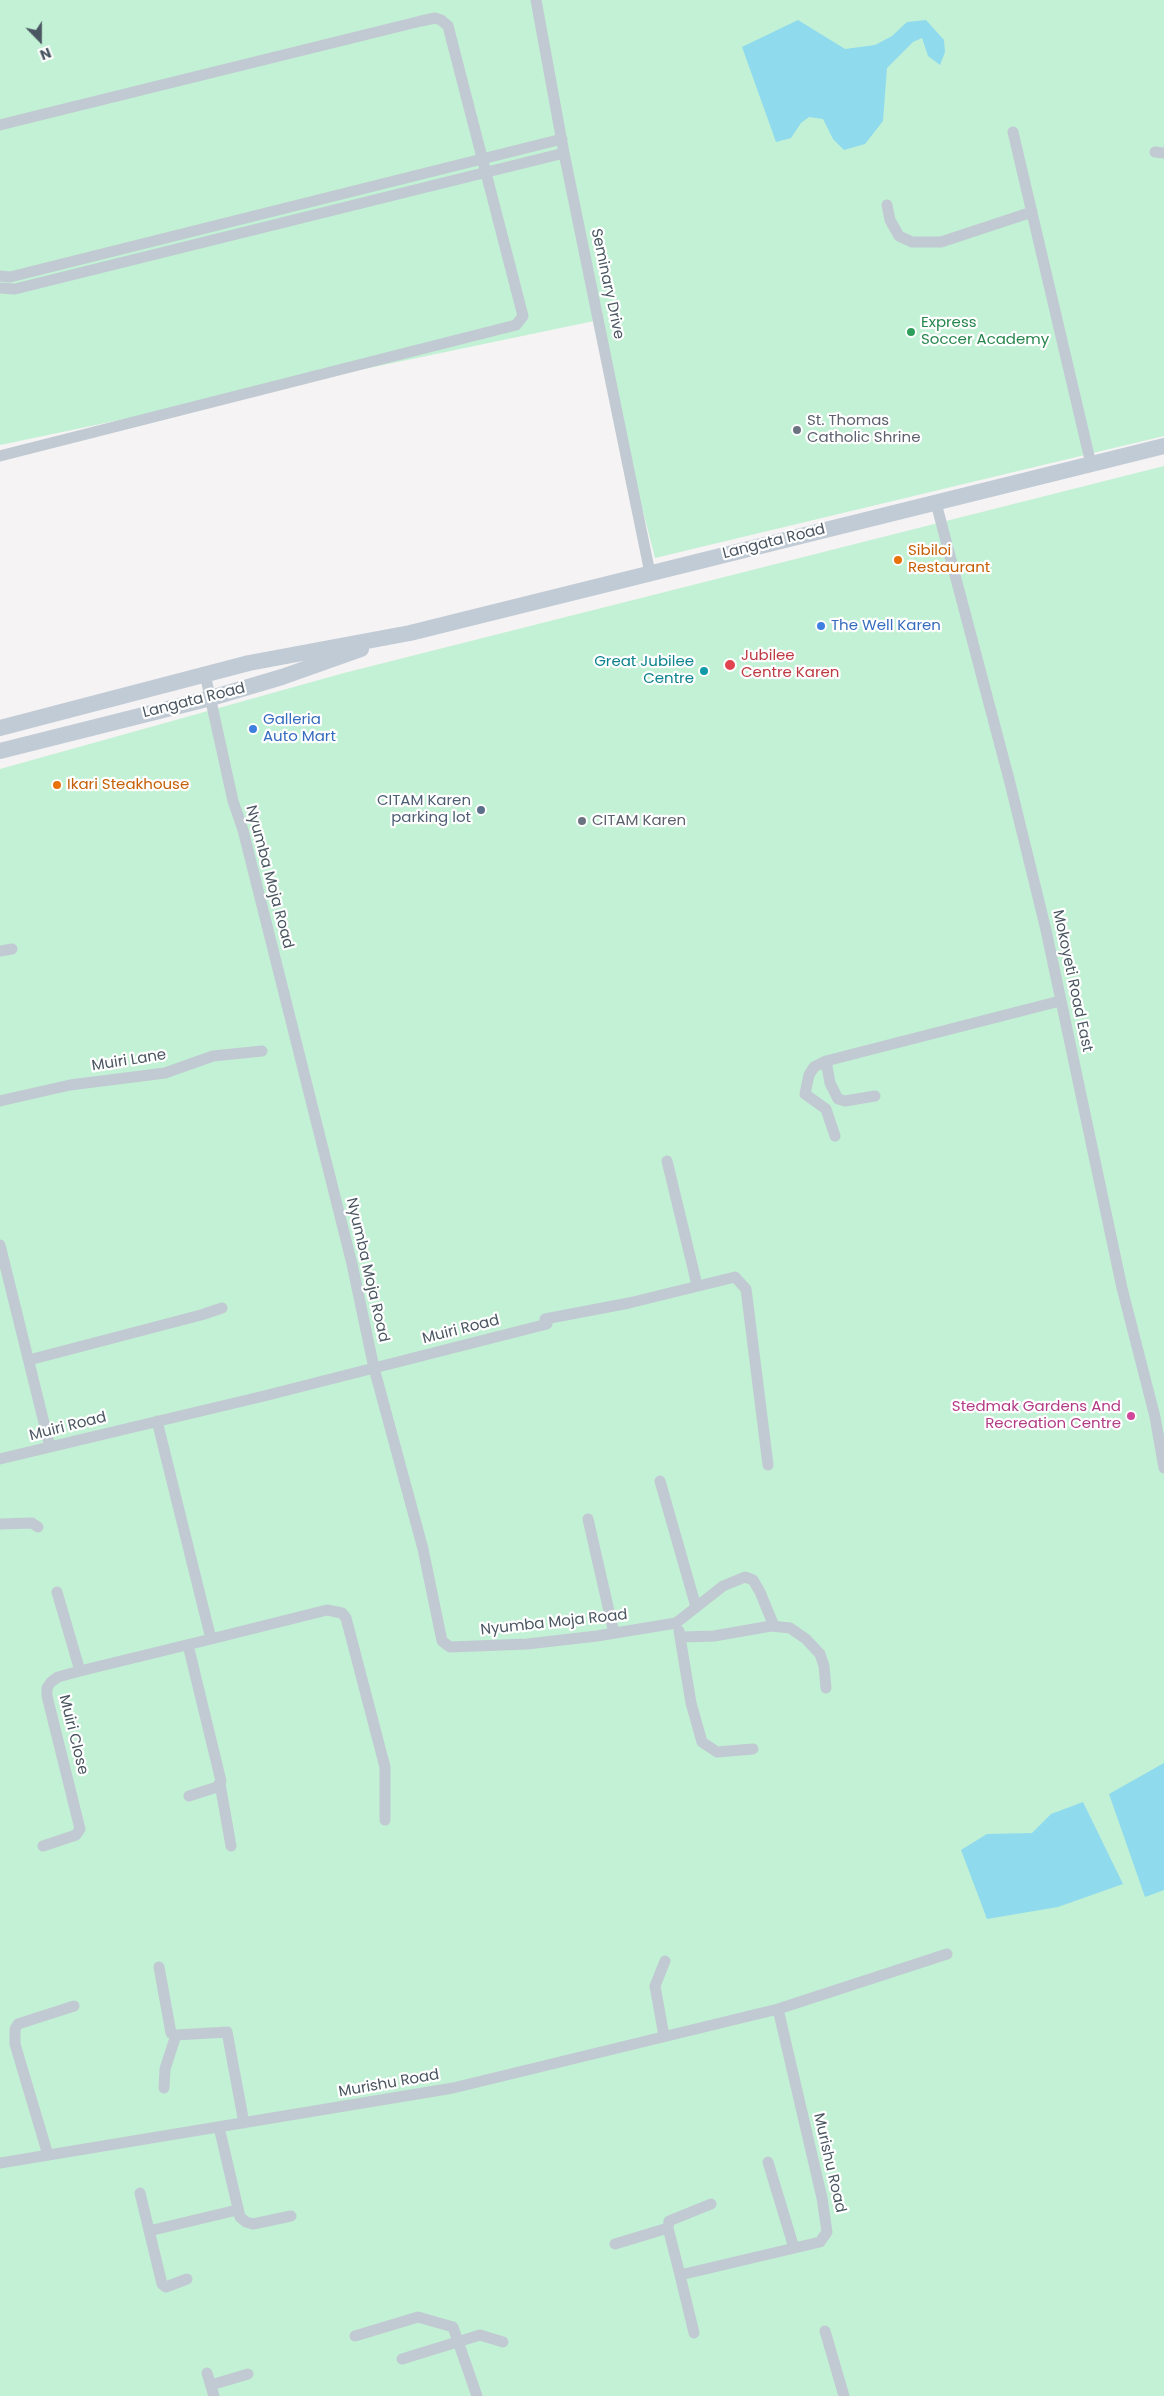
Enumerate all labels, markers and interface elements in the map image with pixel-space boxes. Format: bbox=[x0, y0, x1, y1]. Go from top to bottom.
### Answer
north arrow bbox=[15, 15, 65, 65]
text: N bbox=[37, 43, 54, 65]
street label: Seminary Drive bbox=[586, 227, 628, 341]
place label: Express Soccer Academy bbox=[921, 314, 1049, 349]
marker: Express Soccer Academy bbox=[905, 326, 917, 338]
place label: St. Thomas Catholic Shrine bbox=[807, 412, 920, 447]
marker: St. Thomas Catholic Shrine bbox=[791, 424, 803, 436]
street label: Langata Road bbox=[721, 521, 827, 563]
place label: Sibiloi Restaurant bbox=[908, 542, 990, 577]
marker: Sibiloi Restaurant bbox=[892, 554, 904, 566]
place label: The Well Karen bbox=[831, 617, 941, 635]
marker: The Well Karen bbox=[815, 620, 827, 632]
place label: Jubilee Centre Karen bbox=[741, 647, 839, 682]
place label: Great Jubilee Centre bbox=[594, 653, 694, 688]
marker: Jubilee Centre Karen bbox=[723, 658, 737, 672]
marker: Great Jubilee Centre bbox=[698, 665, 710, 677]
street label: Langata Road bbox=[141, 680, 247, 722]
place label: Galleria Auto Mart bbox=[263, 711, 336, 746]
marker: Galleria Auto Mart bbox=[247, 723, 259, 735]
place label: Ikari Steakhouse bbox=[67, 776, 189, 794]
marker: Ikari Steakhouse bbox=[51, 779, 63, 791]
place label: CITAM Karen parking lot bbox=[377, 792, 471, 827]
street label: Nyumba Moja Road bbox=[241, 803, 297, 951]
marker: CITAM Karen parking lot bbox=[475, 804, 487, 816]
place label: CITAM Karen bbox=[592, 812, 686, 830]
marker: CITAM Karen bbox=[576, 815, 588, 827]
street label: Mokoyeti Road East bbox=[1048, 908, 1096, 1054]
street label: Muiri Lane bbox=[91, 1046, 167, 1076]
street label: Nyumba Moja Road bbox=[342, 1196, 392, 1344]
street label: Muiri Road bbox=[421, 1312, 501, 1348]
place label: Stedmak Gardens And Recreation Centre bbox=[952, 1398, 1121, 1433]
street label: Muiri Road bbox=[28, 1409, 108, 1445]
marker: Stedmak Gardens And Recreation Centre bbox=[1125, 1410, 1137, 1422]
street label: Nyumba Moja Road bbox=[480, 1606, 628, 1640]
street label: Muiri Close bbox=[54, 1693, 92, 1777]
street label: Murishu Road bbox=[337, 2066, 441, 2102]
street label: Murishu Road bbox=[809, 2111, 849, 2215]

